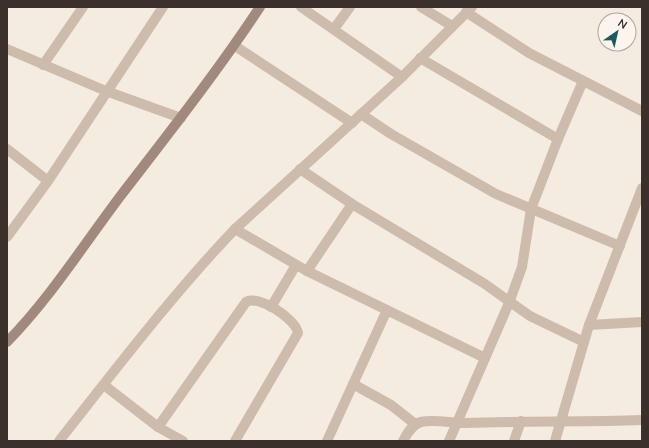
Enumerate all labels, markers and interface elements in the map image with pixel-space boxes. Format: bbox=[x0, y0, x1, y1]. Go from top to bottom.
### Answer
north arrow bbox=[597, 12, 637, 52]
text: N bbox=[615, 16, 630, 32]

